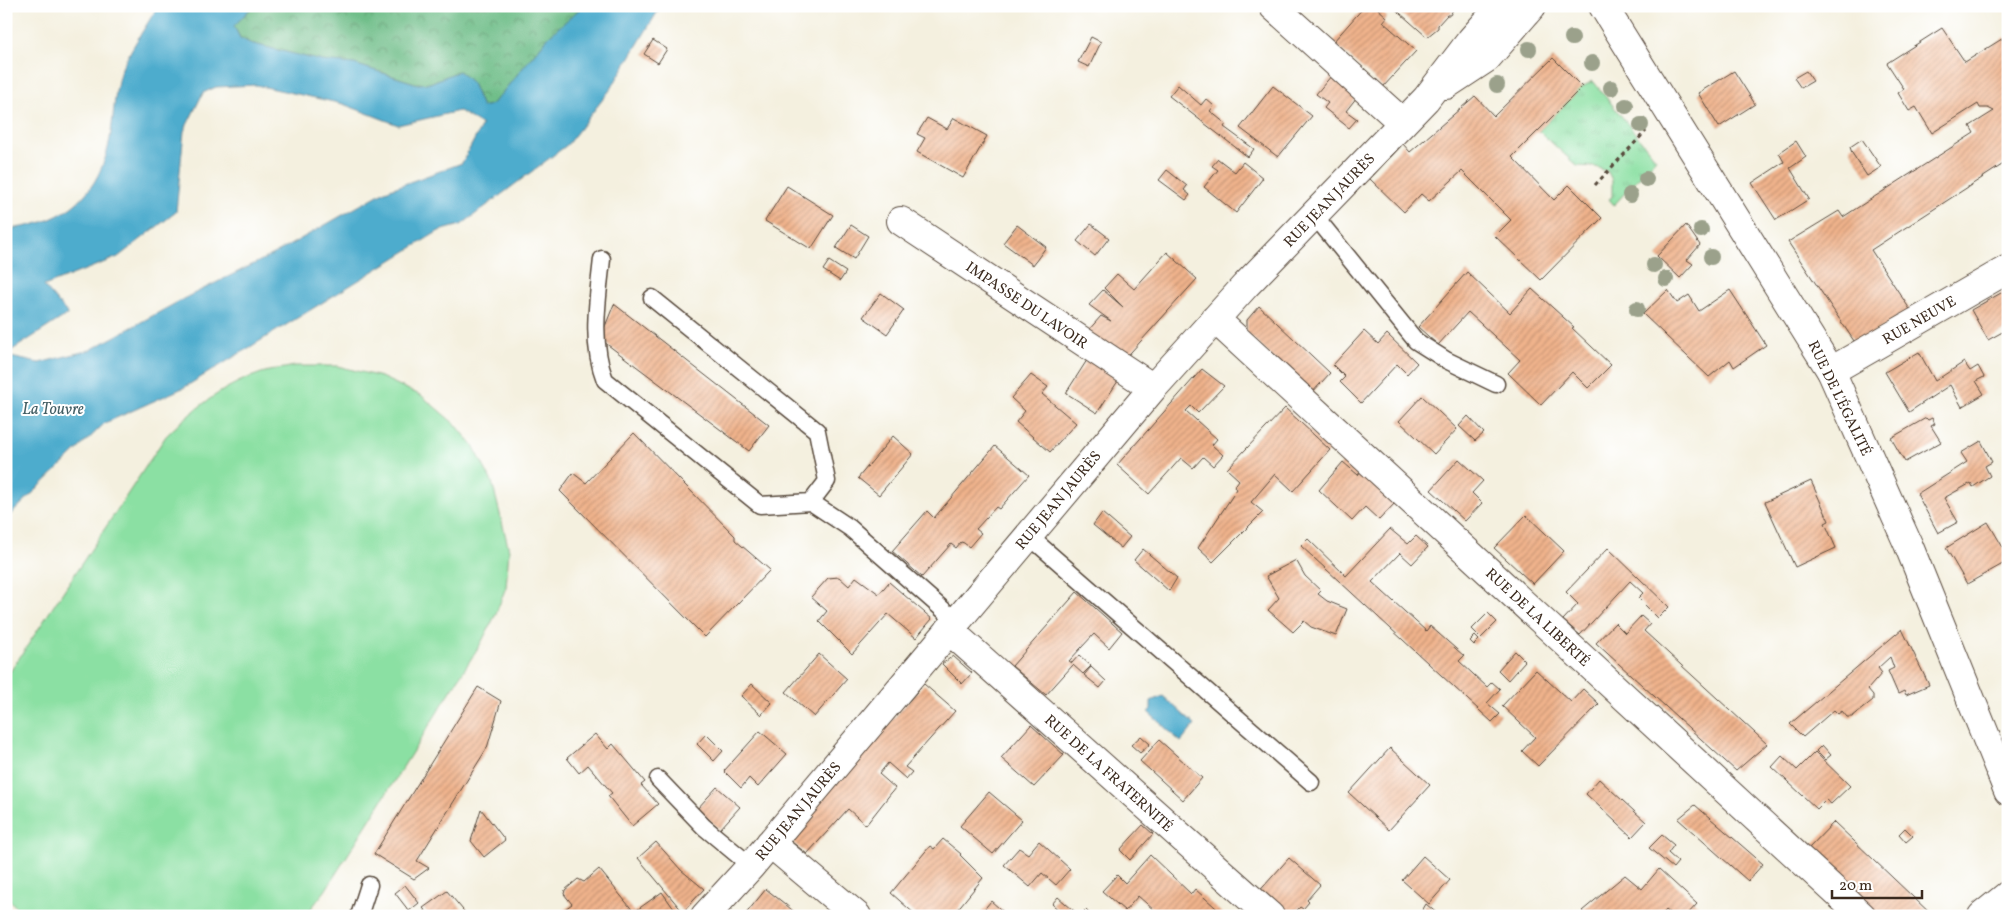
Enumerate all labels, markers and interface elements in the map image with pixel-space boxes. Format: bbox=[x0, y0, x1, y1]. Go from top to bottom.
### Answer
street label: RUE JEAN JAURÈS bbox=[1280, 149, 1381, 253]
street label: IMPASSE DU LAVOIR bbox=[961, 257, 1092, 355]
street label: RUE NEUVE bbox=[1879, 292, 1961, 351]
street label: RUE DE L'ÉGALITÉ bbox=[1802, 337, 1876, 460]
water label: La Touvre bbox=[22, 399, 84, 421]
street label: RUE JEAN JAURÈS bbox=[1011, 447, 1107, 555]
street label: RUE DE LA LIBERTÉ bbox=[1480, 564, 1594, 672]
street label: RUE DE LA FRATERNITÉ bbox=[1039, 711, 1177, 838]
street label: RUE JEAN JAURÈS bbox=[751, 758, 847, 866]
scale bar bbox=[1832, 867, 1922, 899]
text: 20 m bbox=[1839, 876, 1872, 897]

